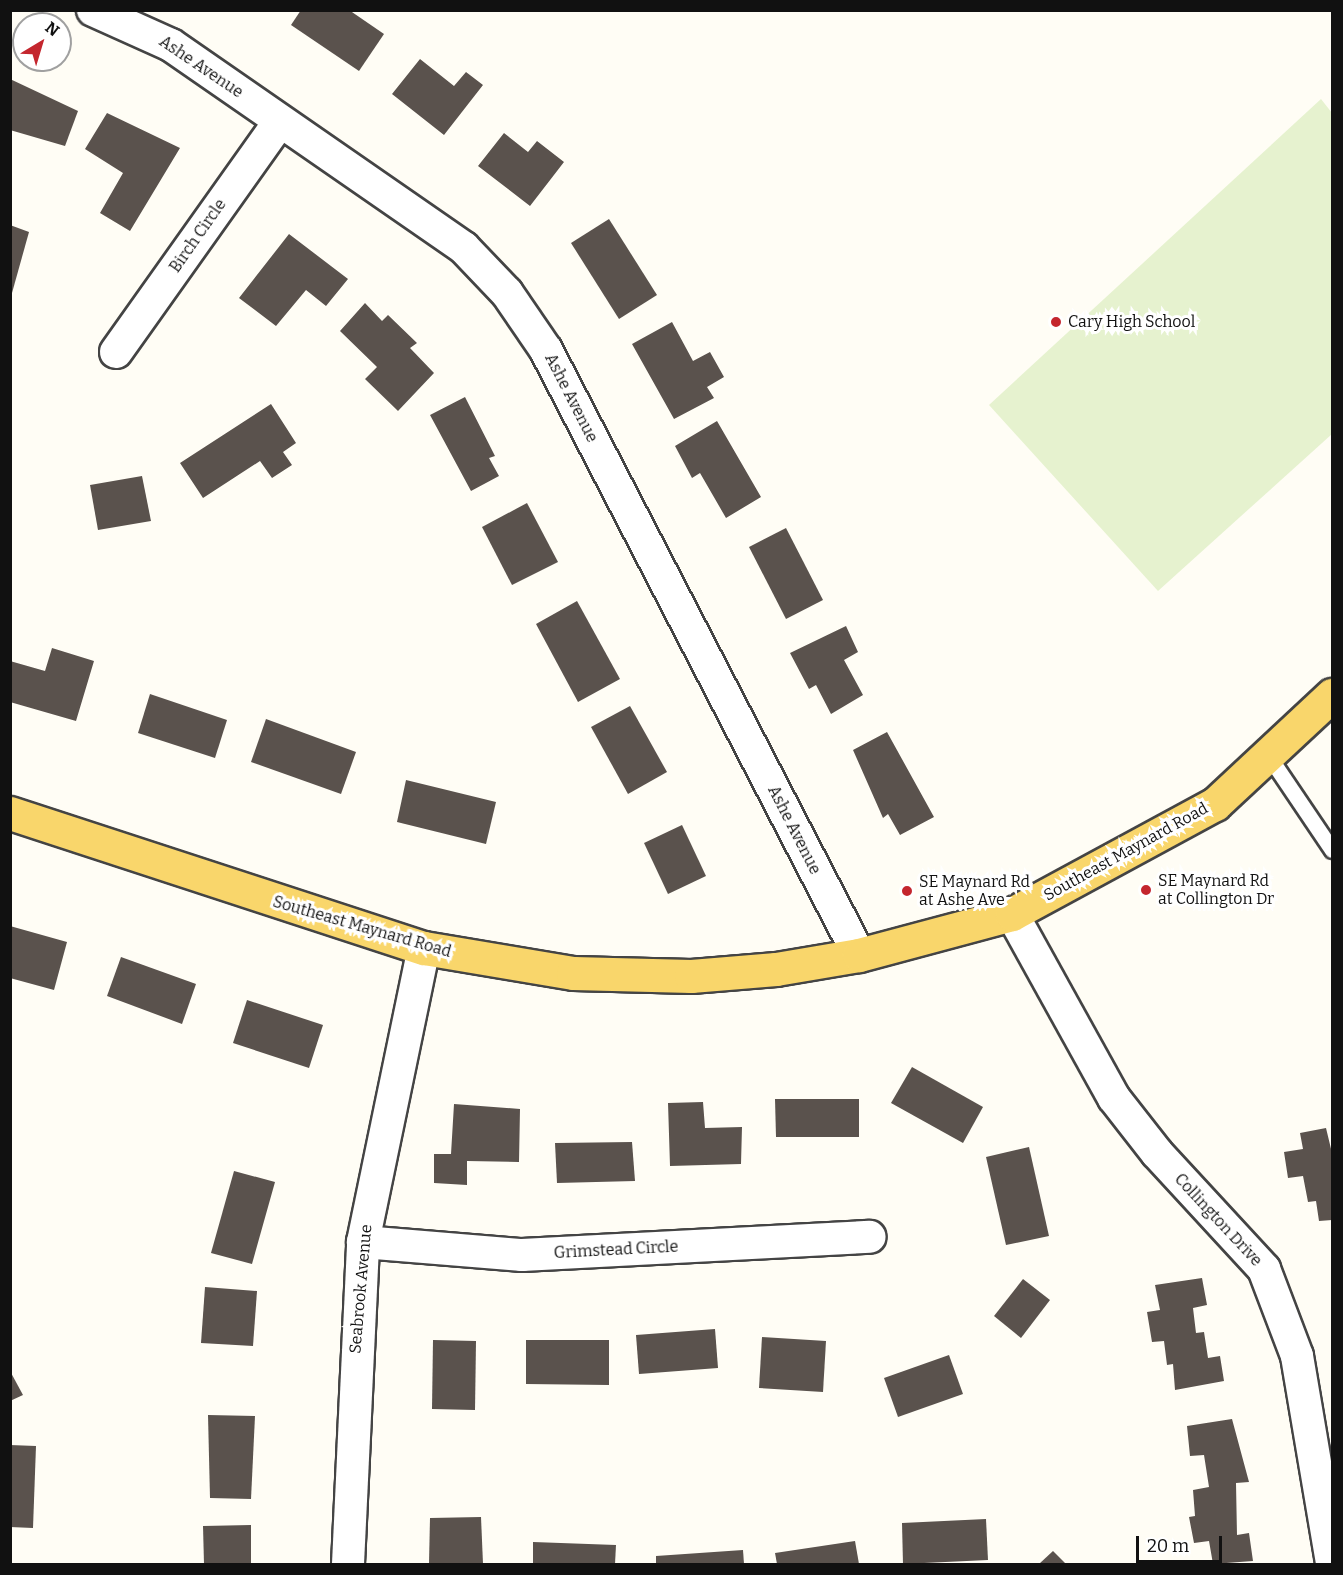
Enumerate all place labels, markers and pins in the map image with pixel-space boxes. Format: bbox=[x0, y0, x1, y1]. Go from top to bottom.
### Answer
place label: Cary High School bbox=[1068, 312, 1195, 332]
marker: Cary High School bbox=[1049, 315, 1063, 329]
place label: SE Maynard Rd at Collington Dr bbox=[1158, 871, 1274, 909]
place label: SE Maynard Rd at Ashe Ave bbox=[919, 872, 1030, 910]
marker: SE Maynard Rd at Collington Dr bbox=[1139, 883, 1153, 897]
marker: SE Maynard Rd at Ashe Ave bbox=[900, 884, 914, 898]

